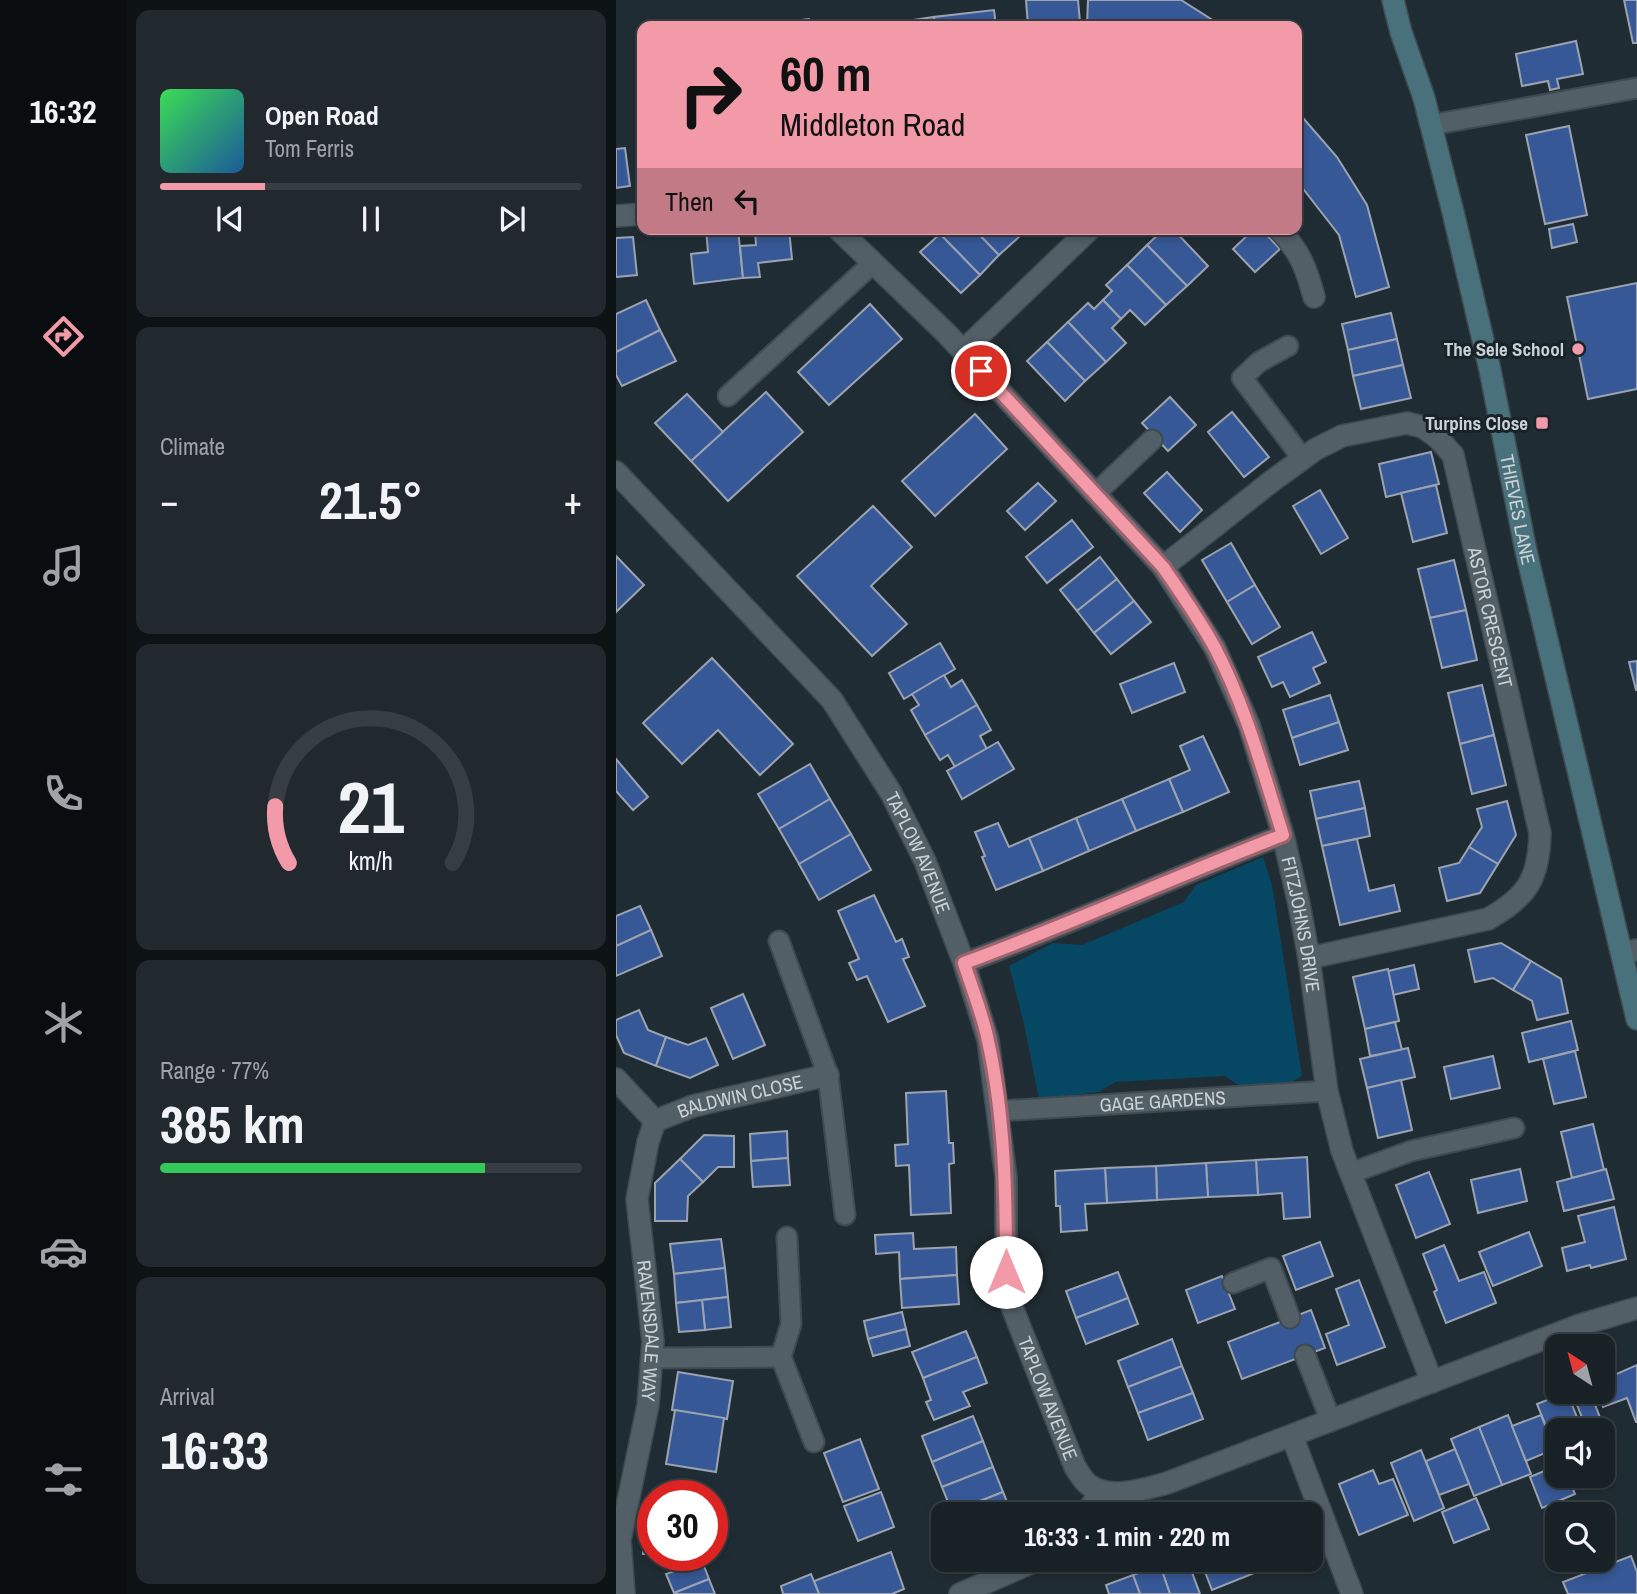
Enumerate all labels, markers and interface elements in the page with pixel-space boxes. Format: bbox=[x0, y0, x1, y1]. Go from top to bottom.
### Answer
text: 60 m bbox=[780, 40, 872, 106]
icon: right bbox=[665, 49, 756, 140]
text: 16:32 bbox=[29, 90, 97, 133]
text: Open Road bbox=[265, 98, 379, 133]
text: Middleton Road bbox=[780, 103, 965, 146]
text: Tom Ferris bbox=[265, 133, 354, 164]
icon: left bbox=[728, 182, 766, 220]
text: Then bbox=[665, 184, 714, 219]
icon: previous bbox=[211, 200, 249, 238]
icon: pause bbox=[352, 200, 390, 238]
icon: next bbox=[493, 200, 531, 238]
icon: directions bbox=[39, 312, 88, 361]
place label: The Sele School bbox=[1444, 336, 1564, 362]
pin bbox=[951, 341, 1011, 401]
marker: The Sele School bbox=[1570, 341, 1586, 357]
icon: arrive bbox=[962, 352, 1000, 390]
place label: Turpins Close bbox=[1425, 410, 1528, 436]
marker: Turpins Close bbox=[1534, 415, 1550, 431]
text: Climate bbox=[160, 431, 225, 462]
street label: THIEVES LANE bbox=[1494, 452, 1542, 567]
text: 21.5° bbox=[319, 465, 423, 535]
text: − bbox=[160, 475, 178, 526]
text: + bbox=[564, 475, 582, 526]
icon: music bbox=[39, 541, 88, 590]
street label: ASTOR CRESCENT bbox=[1461, 544, 1519, 691]
text: 21 bbox=[338, 758, 405, 856]
icon: phone bbox=[39, 769, 88, 818]
street label: TAPLOW AVENUE bbox=[879, 787, 957, 917]
text: km/h bbox=[349, 844, 393, 878]
street label: FITZJOHNS DRIVE bbox=[1275, 854, 1327, 994]
icon: climate bbox=[39, 998, 88, 1047]
text: Range · 77% bbox=[160, 1055, 269, 1086]
street label: BALDWIN CLOSE bbox=[673, 1068, 805, 1124]
street label: GAGE GARDENS bbox=[1099, 1084, 1227, 1118]
text: 385 km bbox=[160, 1089, 305, 1159]
icon: car bbox=[39, 1227, 88, 1276]
position arrow bbox=[969, 1235, 1043, 1309]
street label: RAVENSDALE WAY bbox=[631, 1259, 666, 1403]
street label: TAPLOW AVENUE bbox=[1012, 1333, 1084, 1464]
north arrow bbox=[1545, 1334, 1615, 1404]
map controls bbox=[1545, 1334, 1615, 1572]
text: Arrival bbox=[160, 1381, 215, 1412]
text: 16:33 bbox=[160, 1415, 269, 1485]
button: sound bbox=[1545, 1418, 1615, 1488]
icon: filters bbox=[39, 1455, 88, 1504]
speed limit sign: 30 bbox=[637, 1480, 728, 1571]
button: search bbox=[1545, 1502, 1615, 1572]
text: 16:33 · 1 min · 220 m bbox=[1024, 1519, 1230, 1554]

